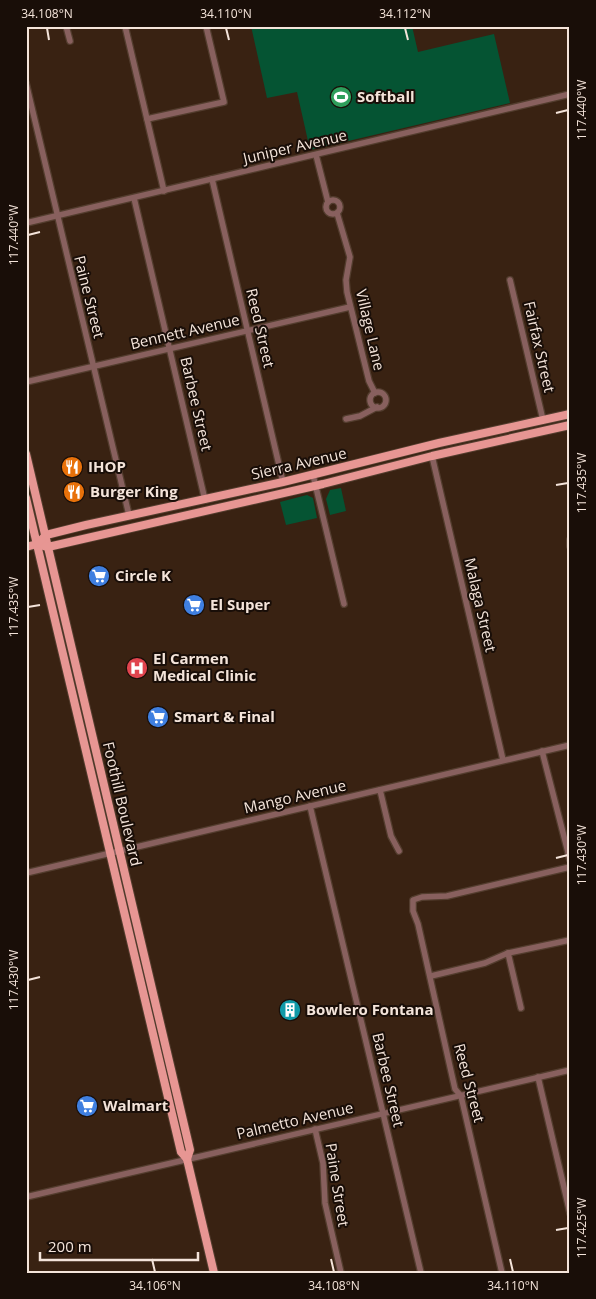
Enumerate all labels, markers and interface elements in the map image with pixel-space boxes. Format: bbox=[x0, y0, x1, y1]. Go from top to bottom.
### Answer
text: 34.108°N bbox=[21, 5, 73, 22]
text: 34.110°N bbox=[200, 5, 252, 22]
text: 34.112°N bbox=[379, 5, 431, 22]
text: 117.440°W bbox=[573, 80, 590, 140]
sports icon: Softball bbox=[329, 85, 353, 109]
place label: Softball bbox=[357, 86, 415, 106]
street label: Juniper Avenue bbox=[239, 124, 349, 168]
text: 117.440°W bbox=[5, 205, 22, 265]
street label: Paine Street bbox=[70, 253, 110, 340]
street label: Reed Street bbox=[242, 286, 280, 370]
street label: Village Lane bbox=[352, 287, 390, 372]
street label: Fairfax Street bbox=[520, 299, 560, 394]
street label: Bennett Avenue bbox=[128, 309, 241, 353]
street label: Barbee Street bbox=[176, 355, 218, 453]
street label: Sierra Avenue bbox=[249, 442, 348, 484]
text: 117.435°W bbox=[573, 453, 590, 513]
restaurant icon: IHOP bbox=[60, 455, 84, 479]
place label: IHOP bbox=[88, 456, 126, 476]
restaurant icon: Burger King bbox=[62, 480, 86, 504]
place label: Burger King bbox=[90, 481, 178, 501]
street label: Malaga Street bbox=[460, 556, 502, 654]
supermarket icon: Circle K bbox=[87, 564, 111, 588]
place label: Circle K bbox=[115, 565, 171, 585]
text: 117.435°W bbox=[5, 577, 22, 637]
supermarket icon: El Super bbox=[182, 593, 206, 617]
place label: El Super bbox=[210, 594, 270, 614]
place label: El Carmen Medical Clinic bbox=[153, 648, 256, 685]
hospital icon: El Carmen Medical Clinic bbox=[125, 656, 149, 680]
supermarket icon: Smart & Final bbox=[146, 705, 170, 729]
place label: Smart & Final bbox=[174, 706, 275, 726]
street label: Foothill Boulevard bbox=[99, 740, 147, 868]
street label: Mango Avenue bbox=[242, 775, 348, 818]
text: 117.430°W bbox=[573, 825, 590, 885]
text: 117.430°W bbox=[5, 950, 22, 1010]
building icon: Bowlero Fontana bbox=[278, 998, 302, 1022]
place label: Bowlero Fontana bbox=[306, 999, 434, 1019]
street label: Barbee Street bbox=[368, 1031, 410, 1129]
street label: Reed Street bbox=[450, 1041, 490, 1124]
supermarket icon: Walmart bbox=[75, 1094, 99, 1118]
place label: Walmart bbox=[103, 1095, 169, 1115]
street label: Palmetto Avenue bbox=[234, 1097, 355, 1143]
street label: Paine Street bbox=[321, 1142, 354, 1228]
text: 117.425°W bbox=[573, 1198, 590, 1258]
scale bar bbox=[40, 1229, 198, 1261]
text: 200 m bbox=[48, 1236, 92, 1256]
text: 34.106°N bbox=[129, 1277, 181, 1294]
text: 34.108°N bbox=[308, 1277, 360, 1294]
text: 34.110°N bbox=[487, 1277, 539, 1294]

